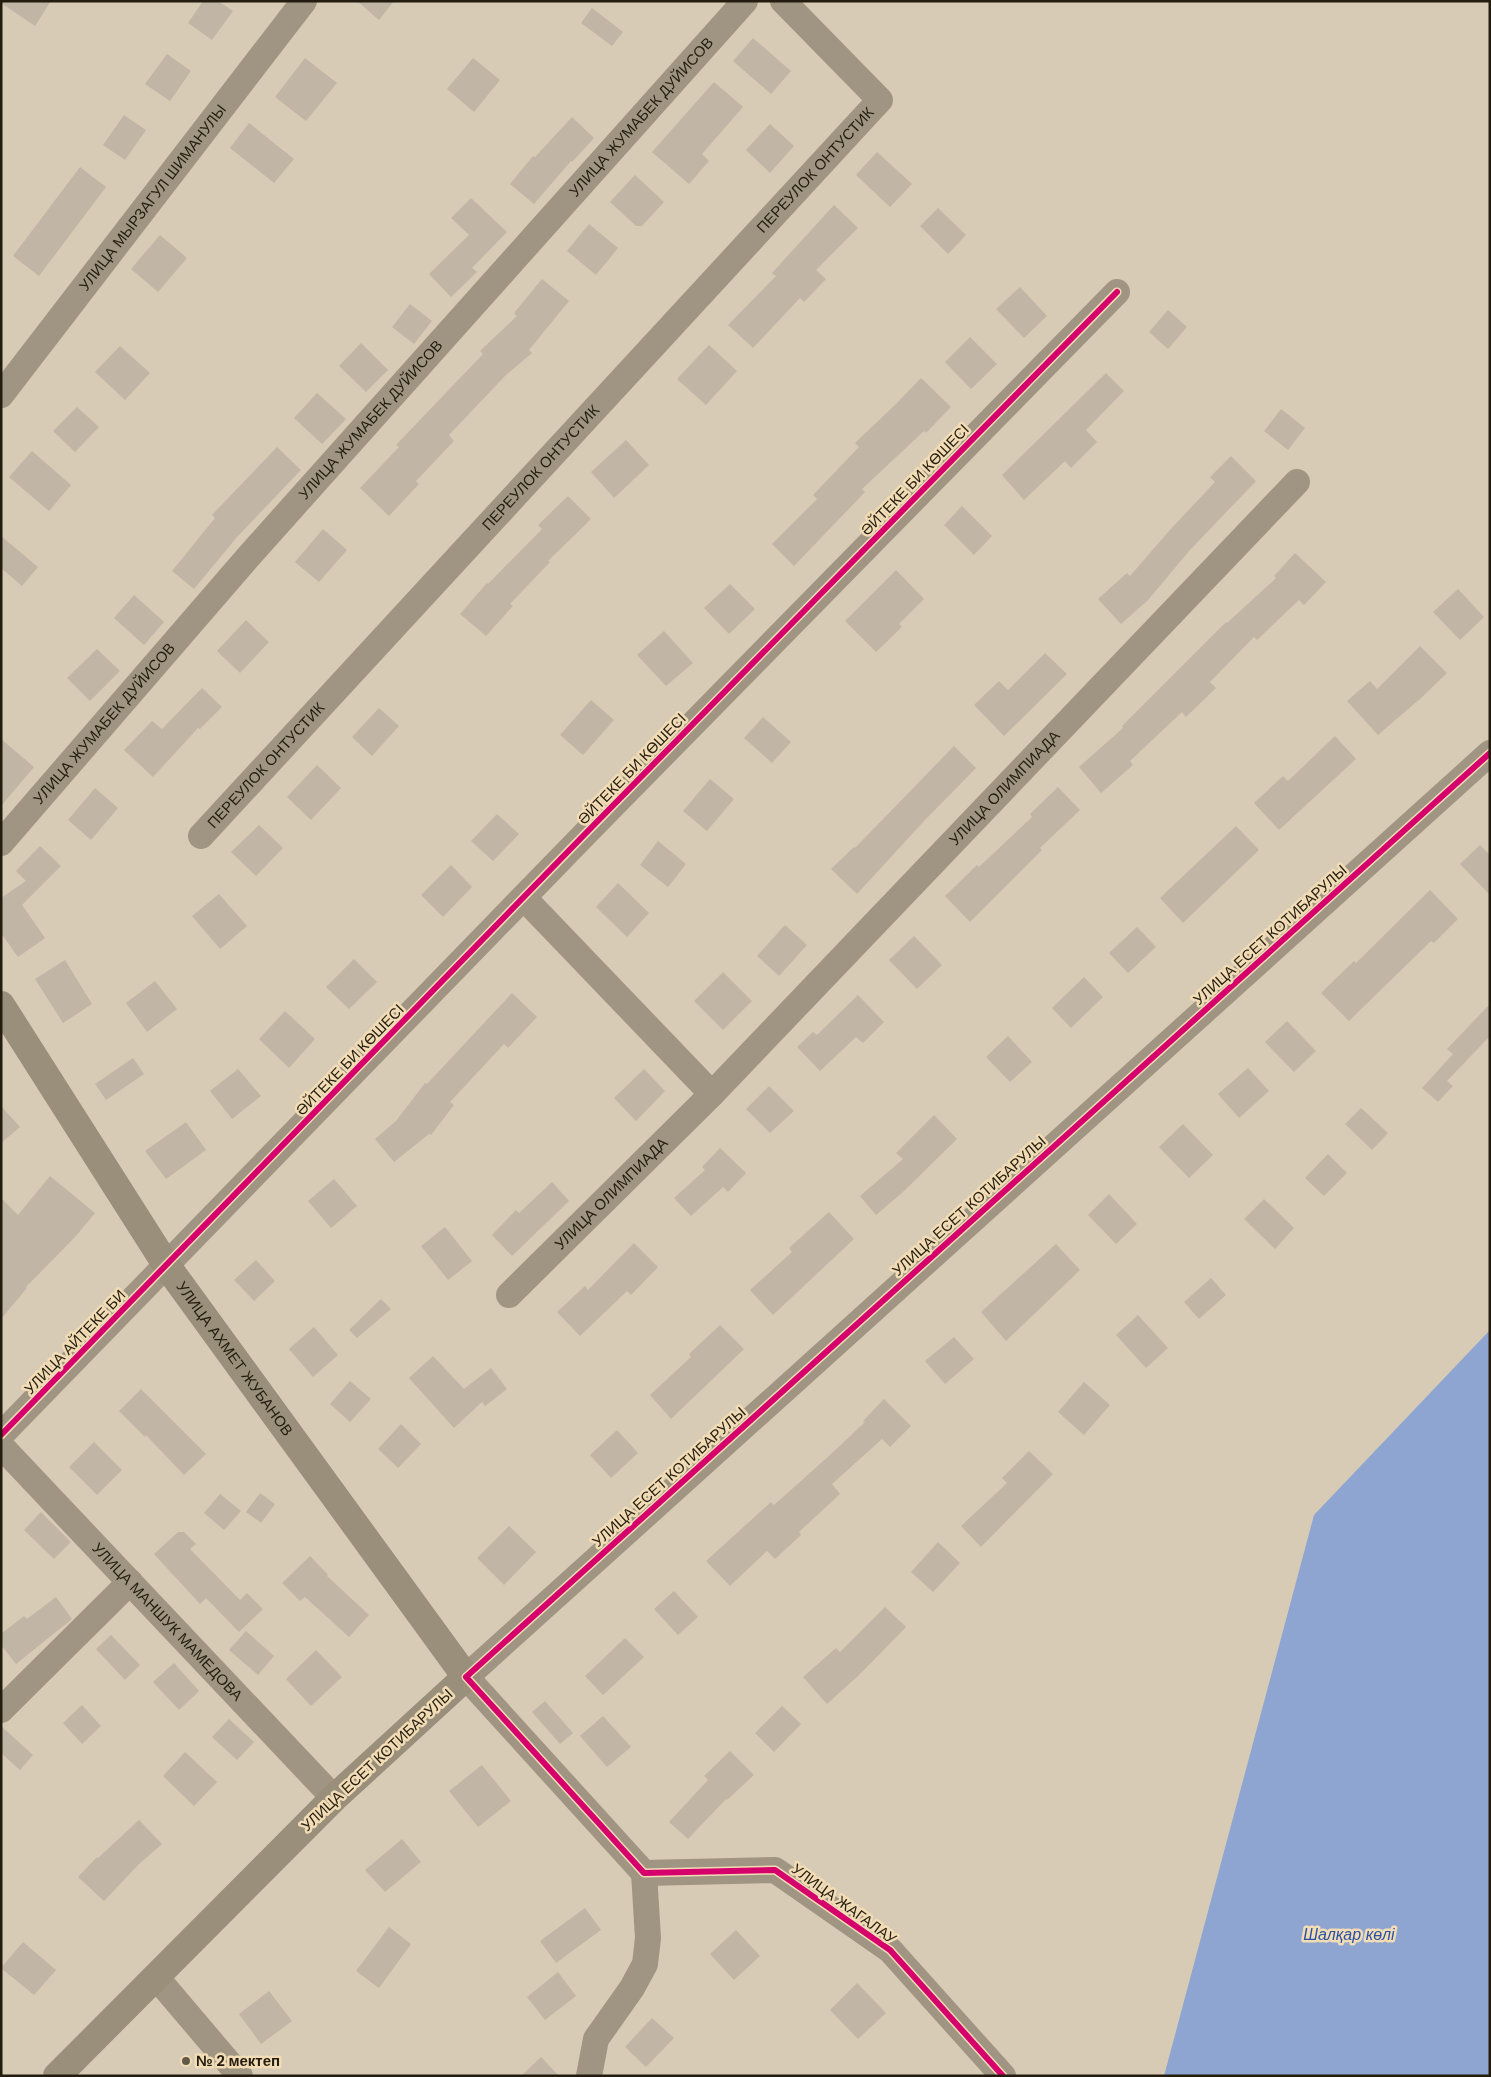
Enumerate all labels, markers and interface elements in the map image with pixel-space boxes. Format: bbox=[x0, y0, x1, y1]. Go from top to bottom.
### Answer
street label: УЛИЦА ЖУМАБЕК ДУЙИСОВ bbox=[565, 33, 718, 201]
street label: УЛИЦА МЫРЗАГУЛ ШИМАНУЛЫ bbox=[75, 100, 231, 295]
street label: ПЕРЕУЛОК ОНТУСТИК bbox=[752, 103, 879, 237]
street label: УЛИЦА ЖУМАБЕК ДУЙИСОВ bbox=[294, 336, 447, 504]
street label: ПЕРЕУЛОК ОНТУСТИК bbox=[478, 400, 604, 535]
street label: ӘЙТЕКЕ БИ КӨШЕСІ bbox=[856, 420, 974, 540]
street label: УЛИЦА ЖУМАБЕК ДУЙИСОВ bbox=[29, 639, 180, 808]
street label: ПЕРЕУЛОК ОНТУСТИК bbox=[203, 698, 329, 833]
street label: ӘЙТЕКЕ БИ КӨШЕСІ bbox=[573, 709, 691, 829]
street label: УЛИЦА ОЛИМПИАДА bbox=[945, 726, 1064, 850]
street label: УЛИЦА ЕСЕТ КОТИБАРУЛЫ bbox=[1189, 861, 1351, 1009]
street label: ӘЙТЕКЕ БИ КӨШЕСІ bbox=[291, 1000, 409, 1120]
street label: УЛИЦА ЕСЕТ КОТИБАРУЛЫ bbox=[888, 1132, 1050, 1280]
street label: УЛИЦА ОЛИМПИАДА bbox=[550, 1133, 672, 1254]
street label: УЛИЦА АХМЕТ ЖУБАНОВ bbox=[172, 1278, 297, 1440]
street label: УЛИЦА АЙТЕКЕ БИ bbox=[20, 1285, 130, 1399]
street label: УЛИЦА ЕСЕТ КОТИБАРУЛЫ bbox=[588, 1403, 750, 1551]
street label: УЛИЦА МАНШУК МАМЕДОВА bbox=[88, 1538, 247, 1705]
street label: УЛИЦА ЕСЕТ КОТИБАРУЛЫ bbox=[297, 1684, 457, 1836]
street label: УЛИЦА ЖАГАЛАУ bbox=[788, 1859, 901, 1949]
water label: Шалқар көлі bbox=[1303, 1924, 1395, 1945]
place label: № 2 мектеп bbox=[196, 2051, 280, 2071]
marker: № 2 мектеп bbox=[180, 2055, 192, 2067]

